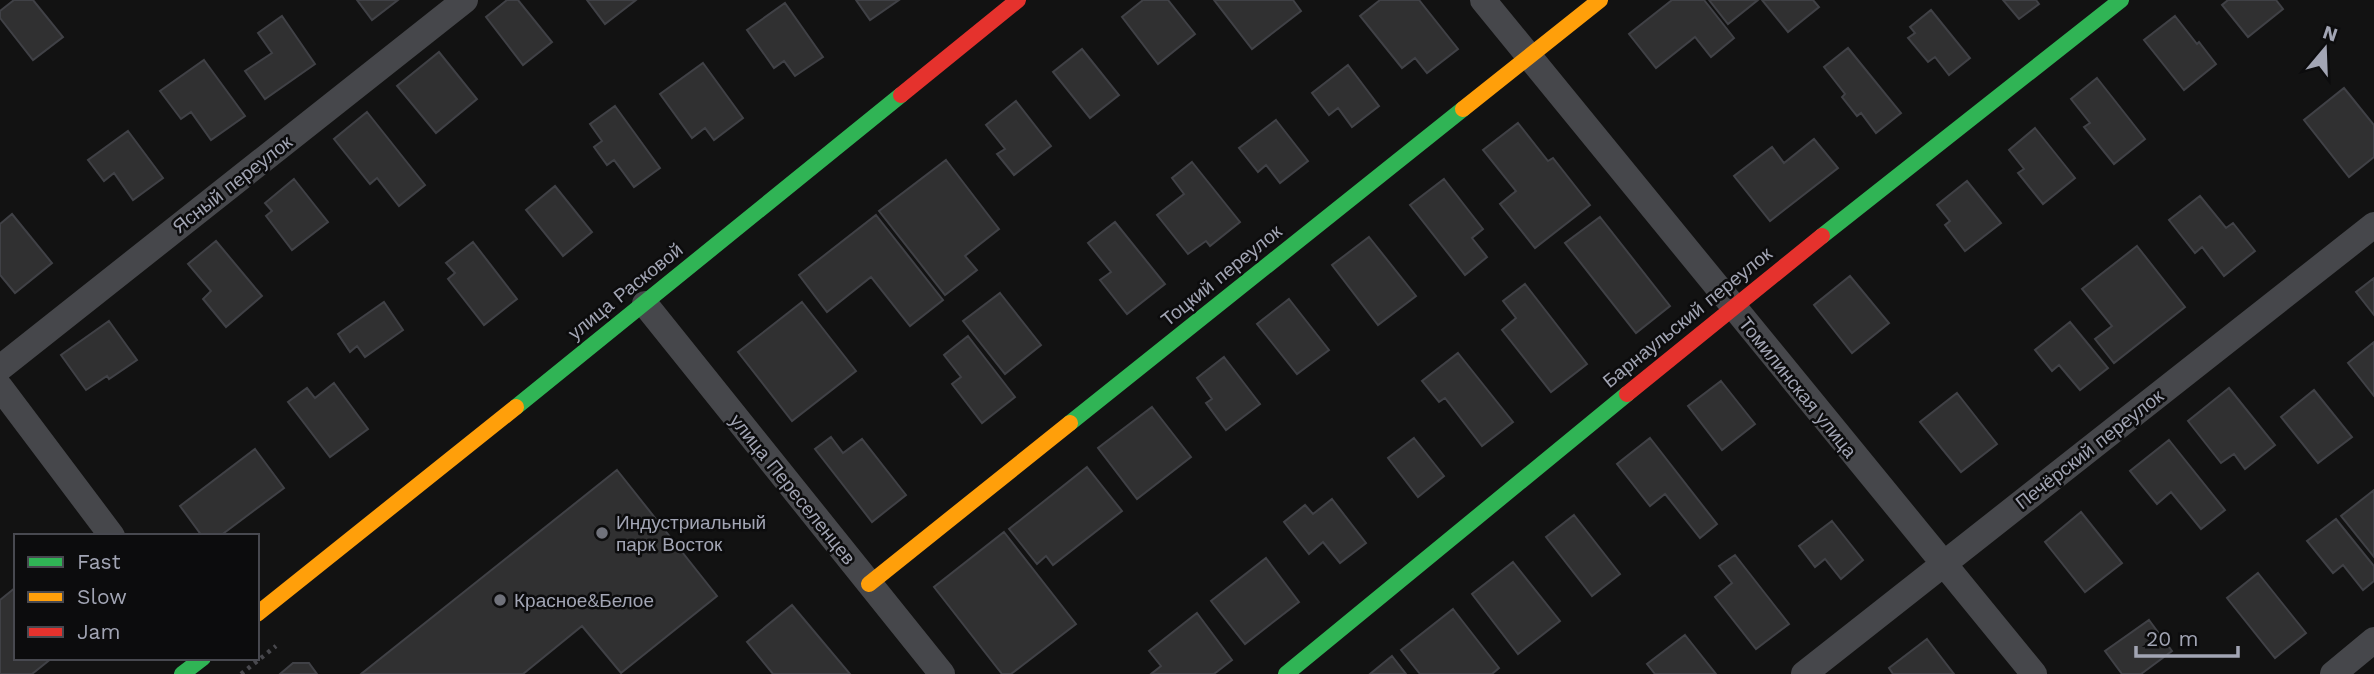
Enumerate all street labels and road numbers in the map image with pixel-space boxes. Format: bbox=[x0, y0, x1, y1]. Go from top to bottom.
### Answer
street label: Ясный переулок bbox=[168, 130, 297, 238]
street label: Тоцкий переулок bbox=[1156, 219, 1287, 331]
street label: улица Расковой bbox=[563, 238, 687, 345]
street label: Барнаульский переулок bbox=[1598, 242, 1777, 393]
street label: Томилинская улица bbox=[1734, 312, 1862, 463]
street label: Печёрский переулок bbox=[2011, 384, 2168, 514]
street label: улица Переселенцев bbox=[725, 409, 860, 569]

